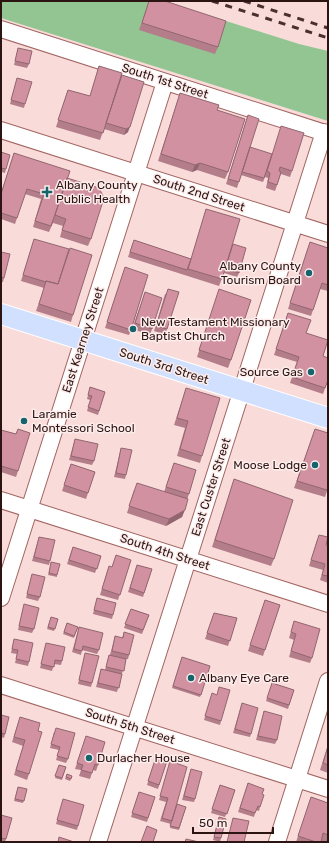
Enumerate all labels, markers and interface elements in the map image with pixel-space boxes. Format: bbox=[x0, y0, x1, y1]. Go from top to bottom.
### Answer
street label: South 1st Street bbox=[120, 60, 210, 102]
street label: South 2nd Street bbox=[151, 172, 247, 215]
place label: Albany County Public Health bbox=[56, 178, 138, 206]
marker: Albany County Public Health bbox=[41, 186, 53, 198]
place label: Albany County Tourism Board bbox=[219, 259, 301, 287]
marker: Albany County Tourism Board bbox=[304, 268, 314, 278]
street label: East Kearney Street bbox=[59, 285, 107, 395]
place label: New Testament Missionary Baptist Church bbox=[141, 315, 290, 343]
marker: New Testament Missionary Baptist Church bbox=[128, 324, 138, 334]
street label: South 3rd Street bbox=[118, 345, 211, 387]
place label: Source Gas bbox=[240, 365, 303, 379]
marker: Source Gas bbox=[306, 367, 316, 377]
place label: Laramie Montessori School bbox=[32, 407, 135, 435]
marker: Laramie Montessori School bbox=[19, 416, 29, 426]
street label: East Custer Street bbox=[189, 436, 234, 538]
place label: Moose Lodge bbox=[233, 458, 307, 472]
marker: Moose Lodge bbox=[310, 460, 320, 470]
street label: South 4th Street bbox=[118, 531, 212, 573]
place label: Albany Eye Care bbox=[199, 671, 289, 685]
marker: Albany Eye Care bbox=[186, 673, 196, 683]
street label: South 5th Street bbox=[83, 705, 177, 747]
place label: Durlacher House bbox=[97, 751, 190, 765]
marker: Durlacher House bbox=[84, 753, 94, 763]
scale bar bbox=[193, 809, 273, 835]
text: 50 m bbox=[199, 816, 227, 830]

